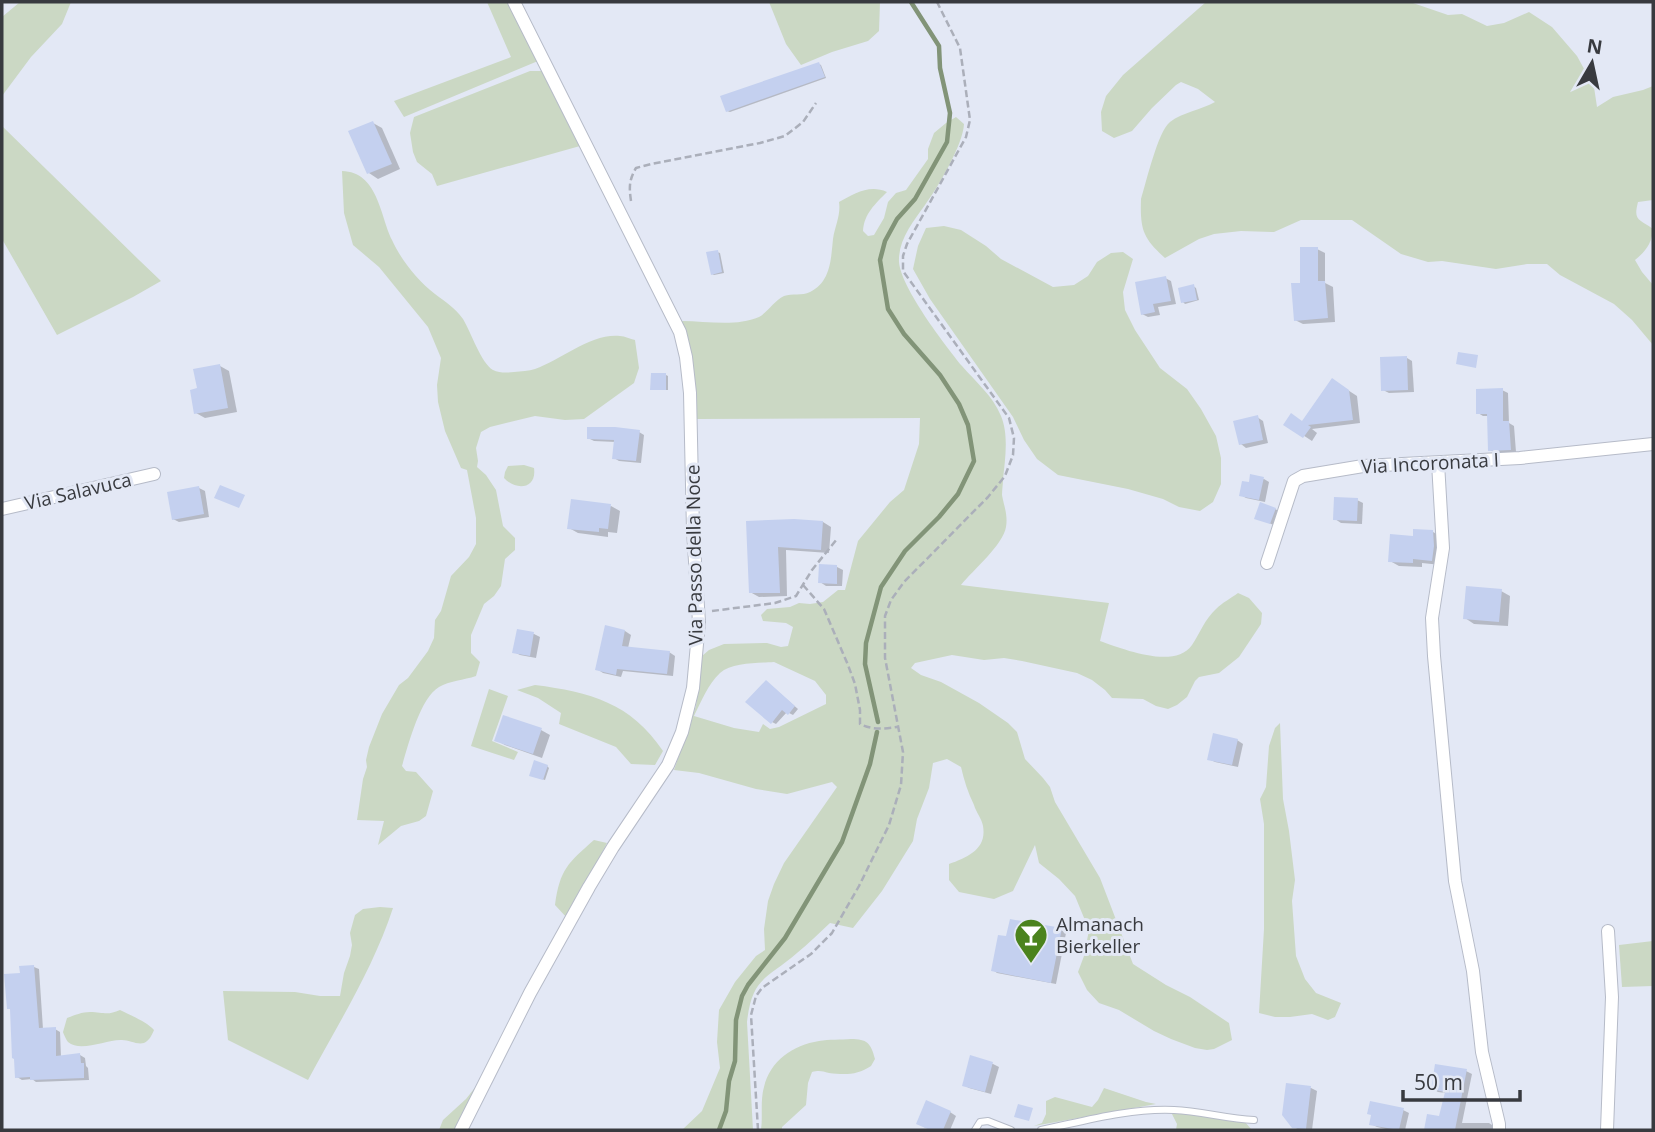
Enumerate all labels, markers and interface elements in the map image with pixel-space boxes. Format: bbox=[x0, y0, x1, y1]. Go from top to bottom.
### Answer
north arrow bbox=[1557, 28, 1627, 98]
text: N bbox=[1585, 32, 1604, 60]
street label: Via Incoronata I bbox=[1360, 446, 1500, 480]
street label: Via Passo della Noce bbox=[679, 464, 709, 646]
street label: Via Salavuca bbox=[22, 466, 134, 516]
place label: Almanach Bierkeller bbox=[1056, 911, 1144, 959]
bar icon: Almanach Bierkeller bbox=[1012, 916, 1050, 965]
scale bar bbox=[1403, 1058, 1520, 1102]
text: 50 m bbox=[1414, 1068, 1463, 1096]

